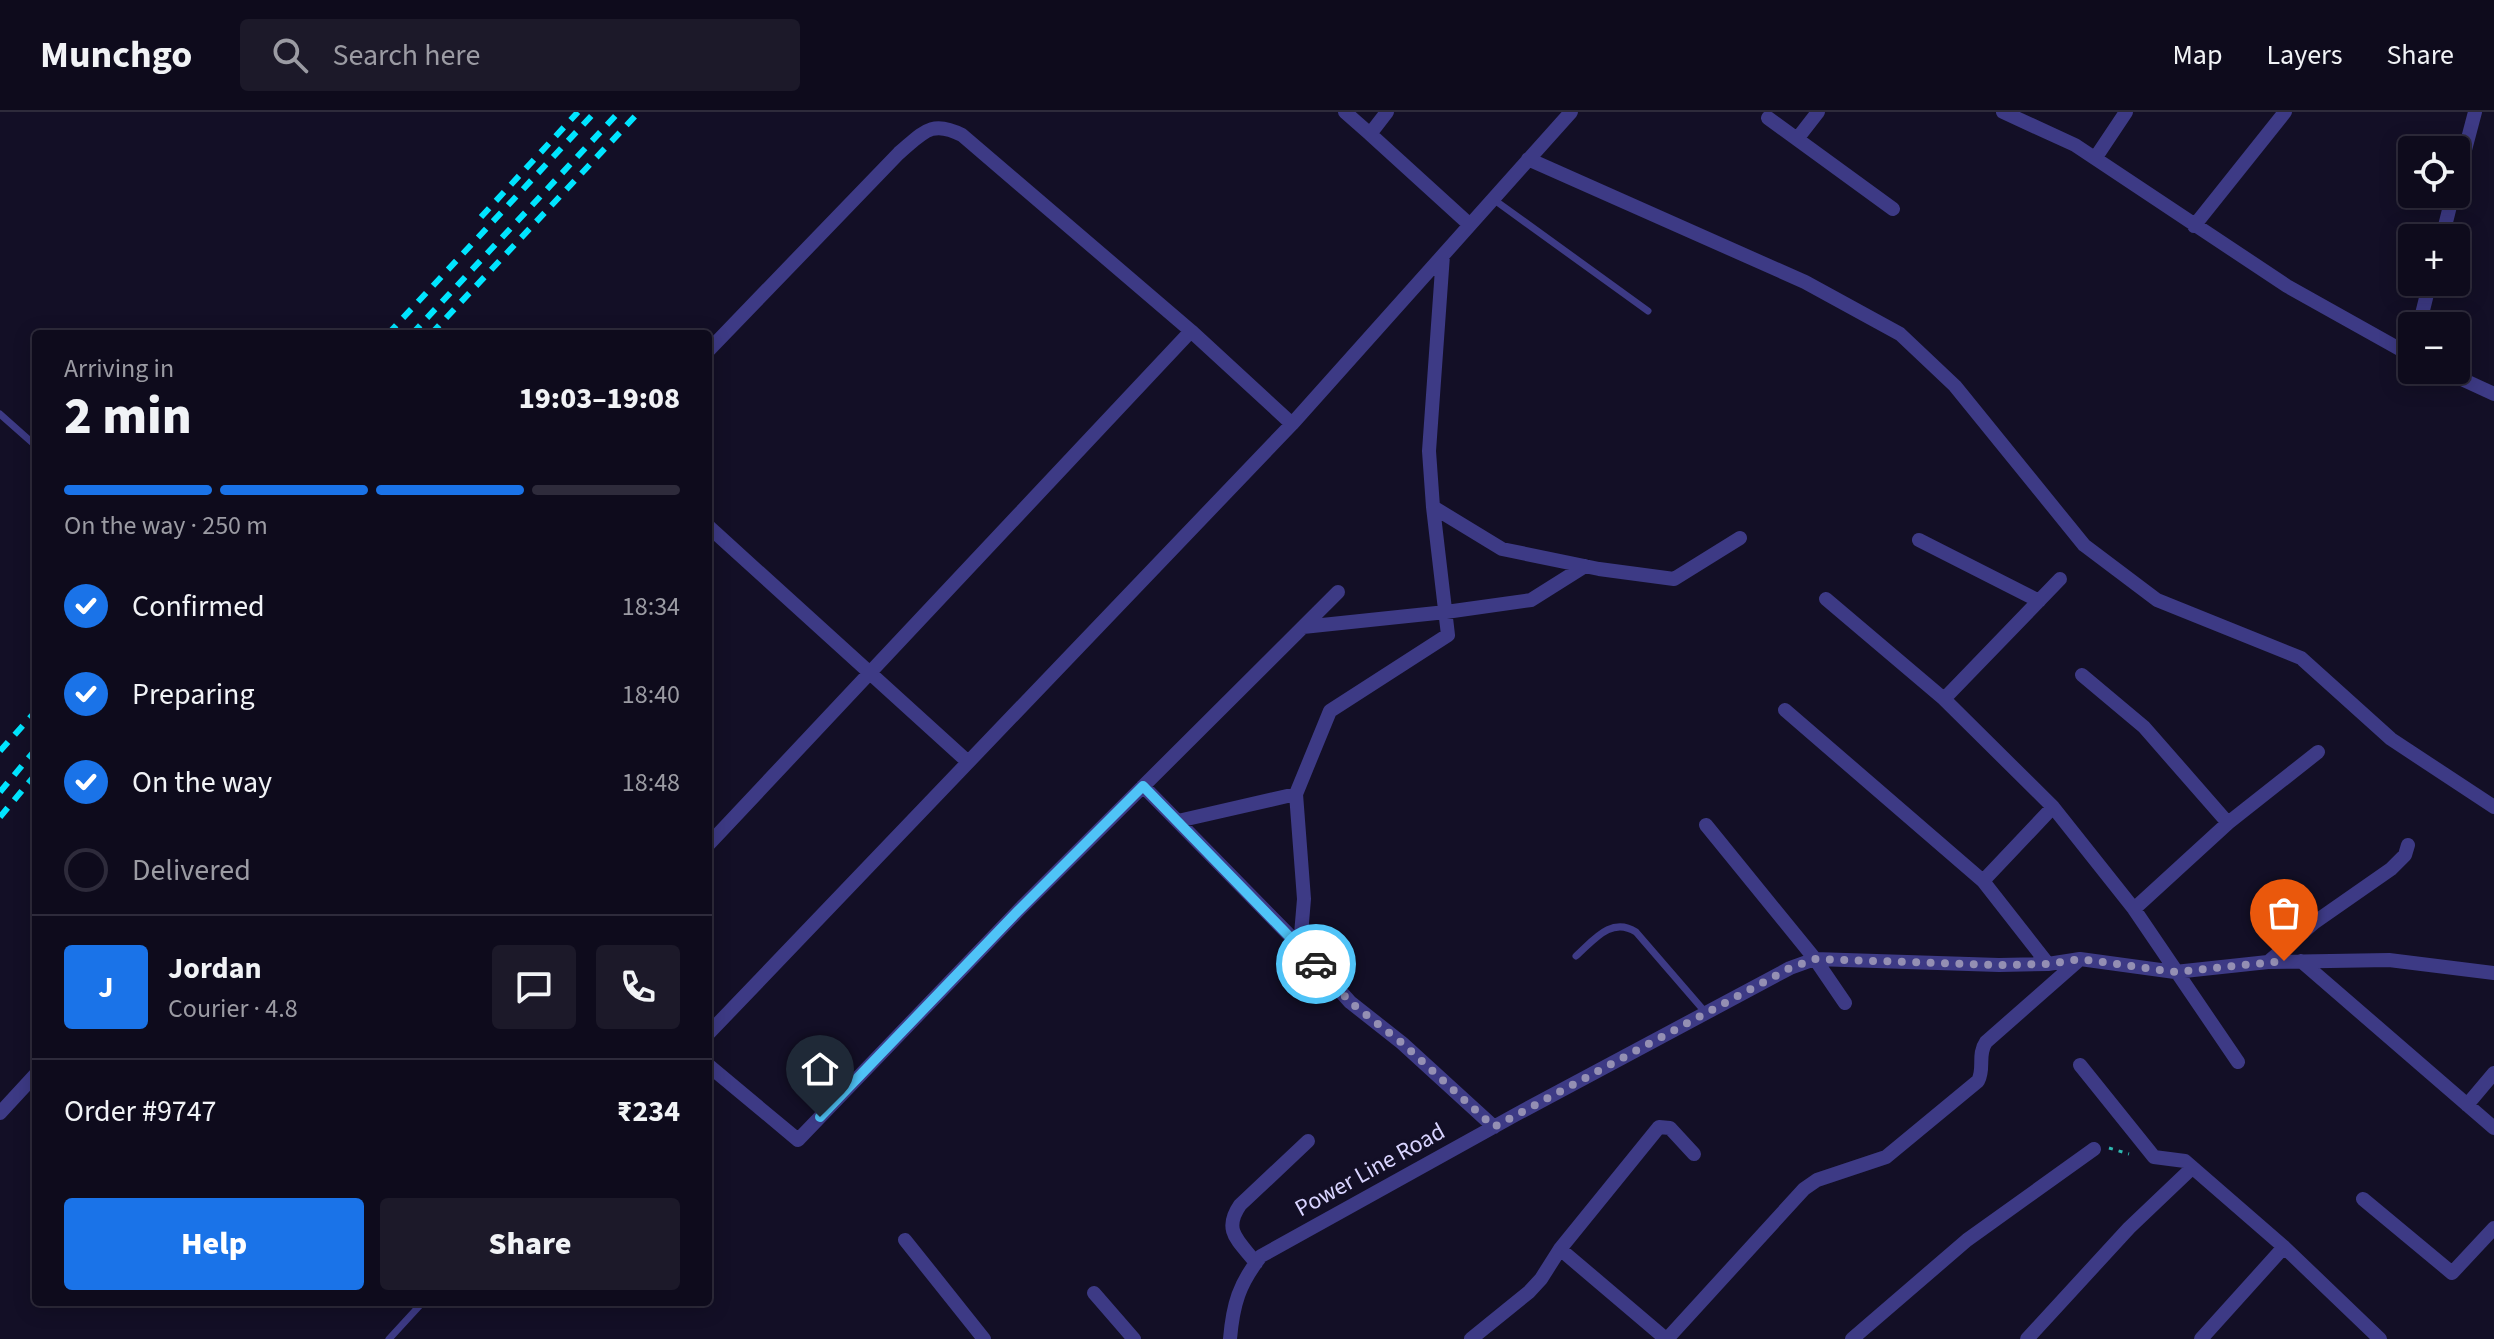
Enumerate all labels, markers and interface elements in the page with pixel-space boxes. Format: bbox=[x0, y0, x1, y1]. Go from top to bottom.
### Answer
search box bbox=[240, 19, 800, 91]
text: Munchgo bbox=[40, 28, 192, 82]
icon: search bbox=[268, 33, 312, 77]
text: Search here bbox=[332, 34, 480, 77]
text: Map bbox=[2172, 35, 2222, 75]
text: Layers bbox=[2266, 35, 2342, 75]
text: Share bbox=[2386, 35, 2454, 75]
map controls bbox=[2398, 136, 2470, 384]
button: locate bbox=[2398, 136, 2470, 208]
button: + bbox=[2398, 224, 2470, 296]
button: − bbox=[2398, 312, 2470, 384]
text: Arriving in bbox=[64, 350, 174, 387]
text: 19:03–19:08 bbox=[519, 377, 680, 420]
text: 2 min bbox=[64, 380, 192, 454]
text: On the way · 250 m bbox=[64, 507, 268, 544]
icon: check bbox=[64, 584, 108, 628]
text: Confirmed bbox=[132, 585, 265, 628]
text: 18:34 bbox=[622, 588, 680, 625]
icon: check bbox=[64, 672, 108, 716]
text: Preparing bbox=[132, 673, 255, 716]
text: 18:40 bbox=[622, 676, 680, 713]
icon: check bbox=[64, 760, 108, 804]
text: On the way bbox=[132, 761, 272, 804]
text: 18:48 bbox=[622, 764, 680, 801]
text: Delivered bbox=[132, 849, 251, 892]
pin bbox=[2250, 879, 2318, 961]
icon: bag bbox=[2262, 891, 2306, 935]
courier bbox=[1276, 924, 1356, 1004]
icon: car bbox=[1294, 942, 1338, 986]
button: chat bbox=[492, 945, 576, 1029]
button: phone bbox=[596, 945, 680, 1029]
text: Jordan bbox=[168, 947, 262, 990]
text: J bbox=[98, 966, 114, 1009]
text: Courier · 4.8 bbox=[168, 990, 298, 1027]
pin bbox=[786, 1035, 854, 1117]
icon: home bbox=[798, 1047, 842, 1091]
text: Order #9747 bbox=[64, 1090, 217, 1133]
text: ₹234 bbox=[617, 1090, 680, 1133]
street label: Power Line Road bbox=[1288, 1114, 1452, 1226]
button: Help bbox=[64, 1198, 364, 1290]
button: Share bbox=[380, 1198, 680, 1290]

